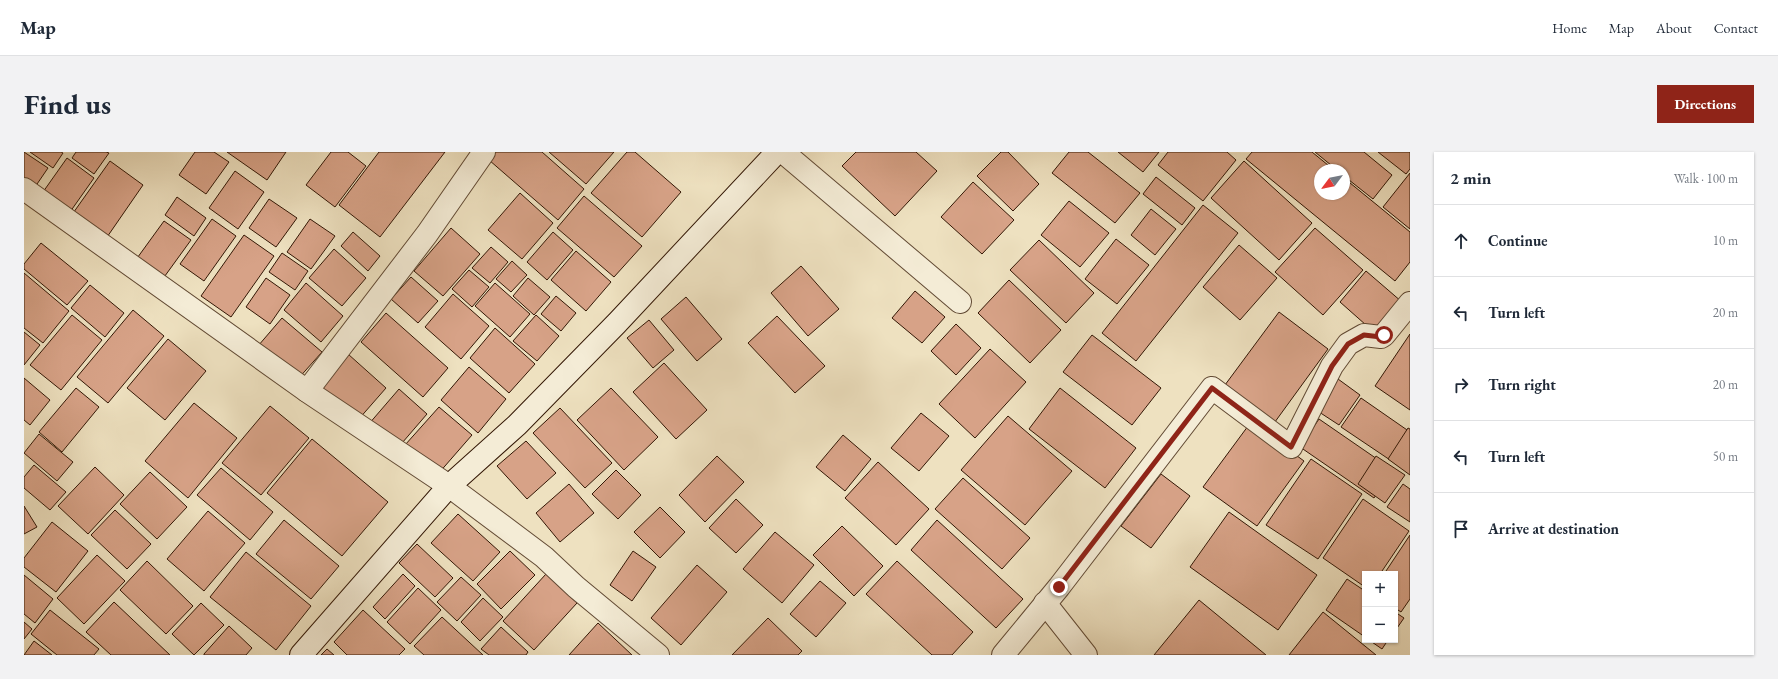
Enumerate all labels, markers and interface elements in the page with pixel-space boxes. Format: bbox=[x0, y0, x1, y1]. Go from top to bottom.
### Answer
text: Map bbox=[20, 15, 56, 40]
text: Home bbox=[1552, 19, 1587, 37]
text: Map bbox=[1609, 19, 1634, 37]
text: About bbox=[1656, 19, 1692, 37]
text: Contact bbox=[1714, 19, 1758, 37]
button: Directions bbox=[1657, 85, 1754, 123]
text: Find us bbox=[24, 86, 111, 122]
north arrow bbox=[1314, 164, 1350, 200]
text: 2 min bbox=[1450, 167, 1491, 189]
text: Walk · 100 m bbox=[1674, 170, 1738, 187]
icon: ahead bbox=[1450, 230, 1472, 252]
text: Continue bbox=[1488, 231, 1548, 250]
text: 10 m bbox=[1713, 232, 1738, 249]
icon: left bbox=[1450, 302, 1472, 324]
text: Turn left bbox=[1488, 303, 1545, 322]
text: 20 m bbox=[1713, 304, 1738, 321]
route start bbox=[1375, 326, 1393, 344]
icon: right bbox=[1450, 374, 1472, 396]
text: Turn right bbox=[1488, 375, 1556, 394]
text: 20 m bbox=[1713, 376, 1738, 393]
icon: left bbox=[1450, 446, 1472, 468]
text: Turn left bbox=[1488, 447, 1545, 466]
text: 50 m bbox=[1713, 448, 1738, 465]
icon: arrive bbox=[1450, 518, 1472, 540]
text: Arrive at destination bbox=[1488, 519, 1619, 538]
map controls bbox=[1362, 571, 1398, 643]
button: + bbox=[1362, 571, 1398, 607]
route end bbox=[1050, 578, 1068, 596]
button: − bbox=[1362, 607, 1398, 643]

